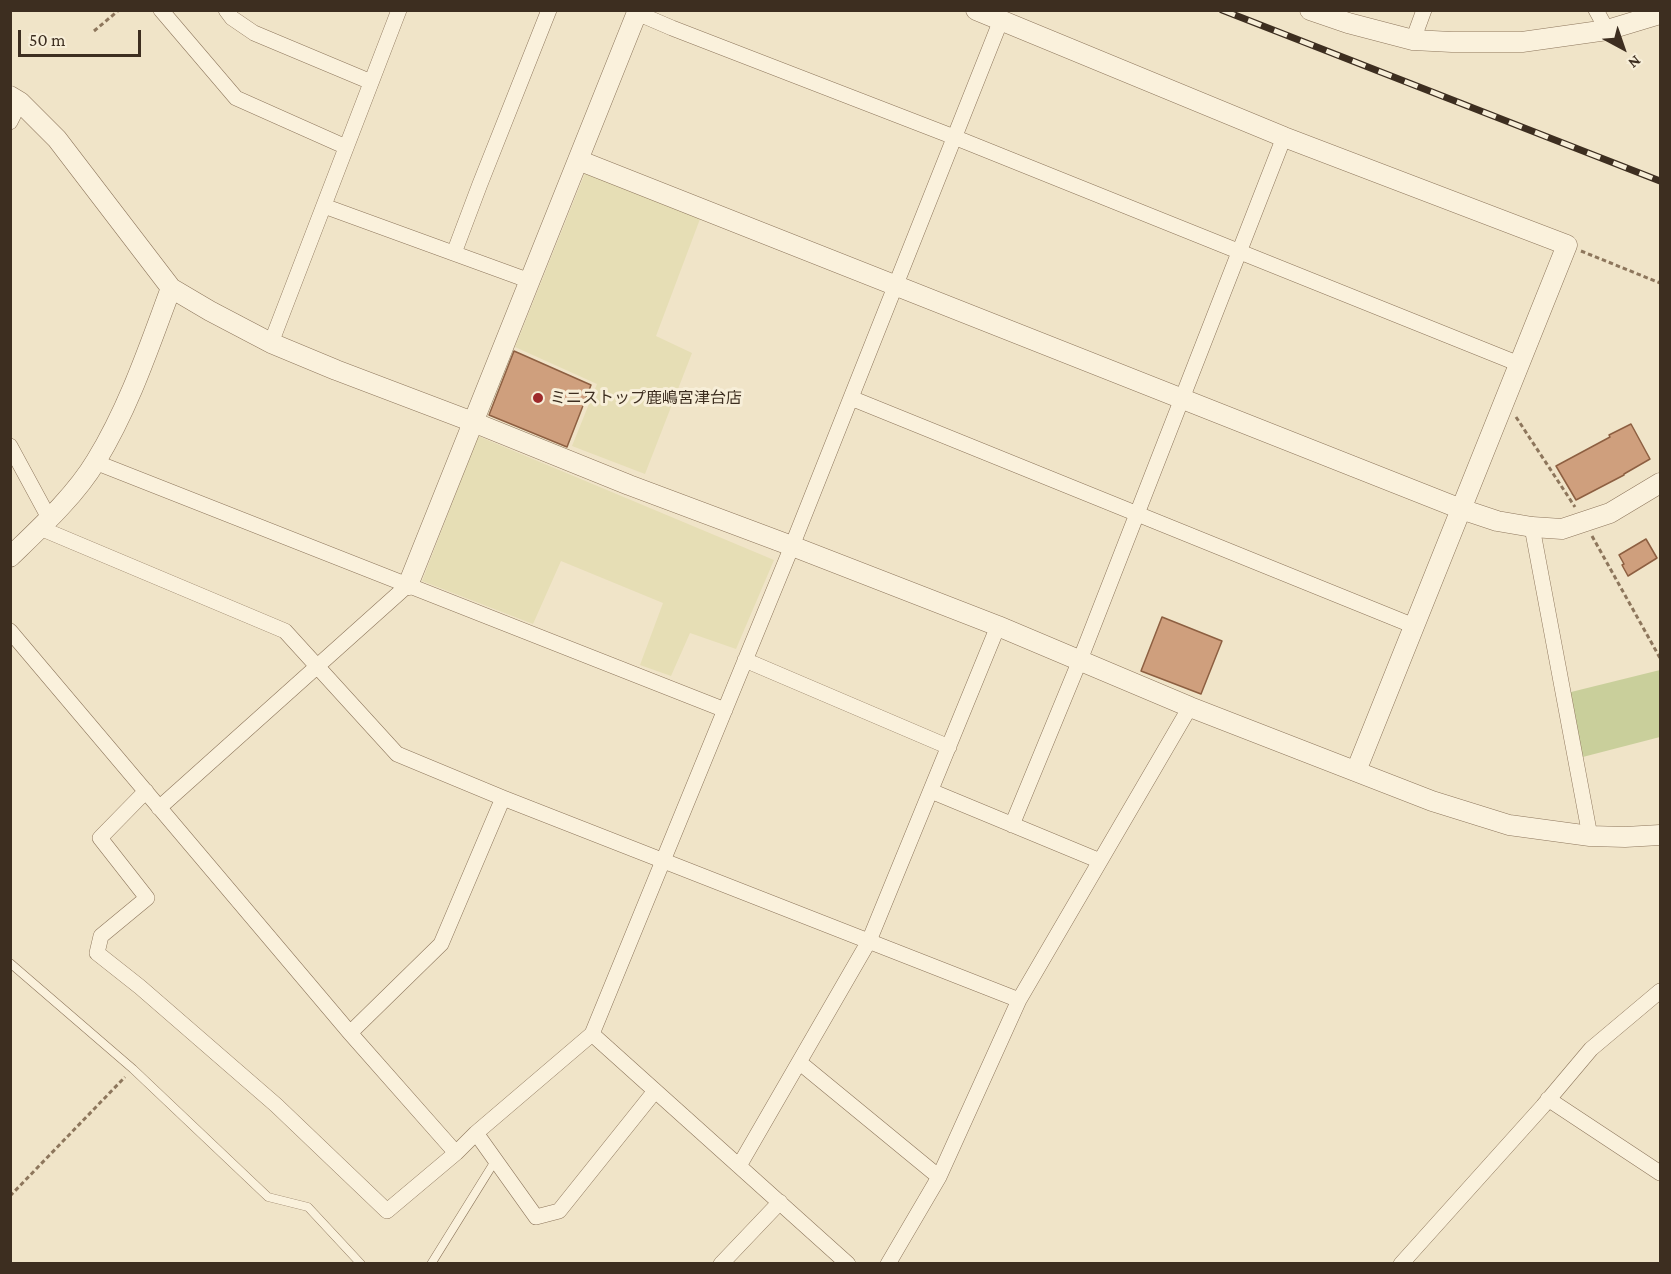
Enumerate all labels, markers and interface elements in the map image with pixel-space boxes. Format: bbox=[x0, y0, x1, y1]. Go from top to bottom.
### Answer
scale bar bbox=[21, 18, 144, 56]
north arrow bbox=[1593, 18, 1653, 78]
text: 50 m bbox=[29, 30, 66, 50]
text: N bbox=[1625, 52, 1645, 72]
place label: ミニストップ鹿嶋宮津台店 bbox=[550, 388, 742, 408]
marker: ミニストップ鹿嶋宮津台店 bbox=[531, 391, 545, 405]

